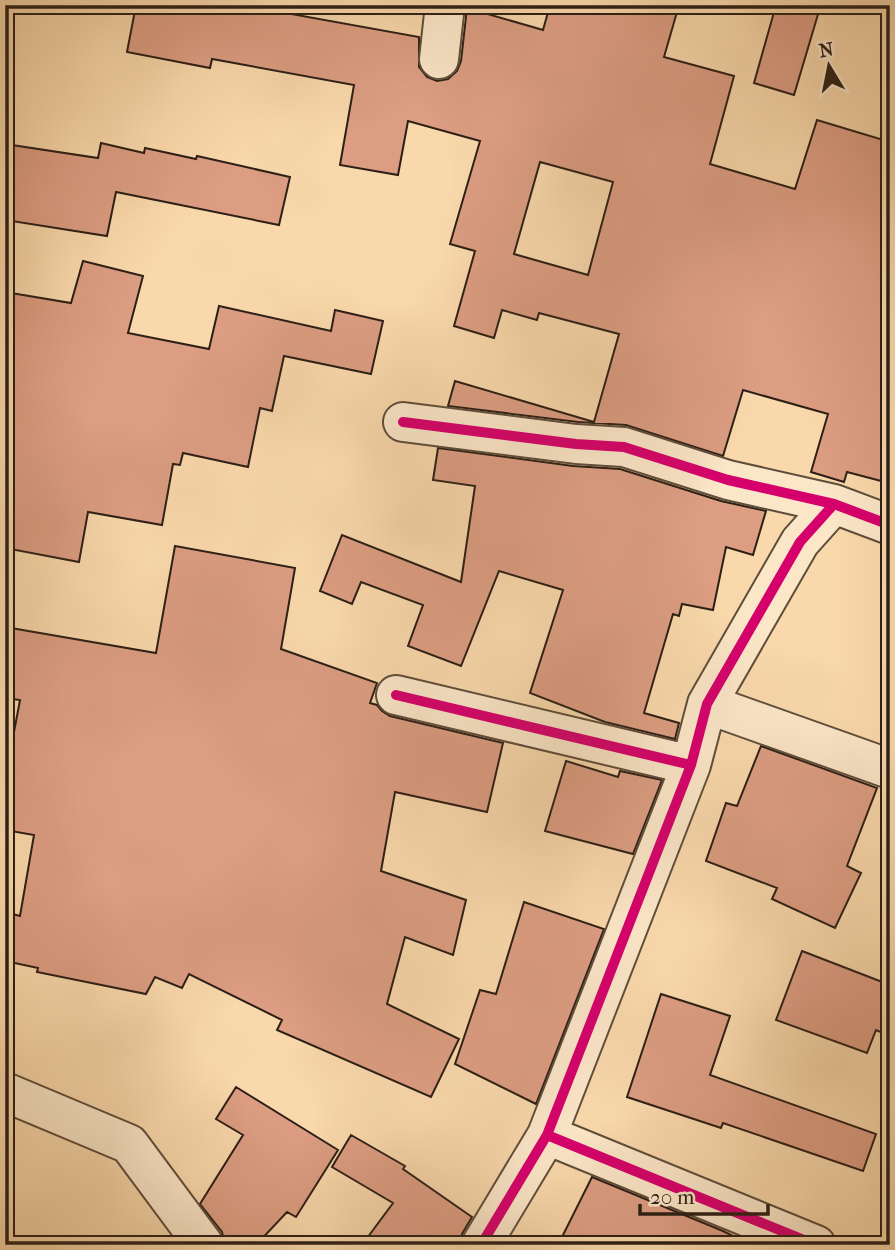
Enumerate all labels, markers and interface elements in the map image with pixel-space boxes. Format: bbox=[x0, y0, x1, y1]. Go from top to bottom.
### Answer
north arrow bbox=[794, 32, 864, 102]
text: N bbox=[817, 38, 836, 62]
scale bar bbox=[640, 1173, 767, 1217]
text: 20 m bbox=[650, 1185, 695, 1209]

